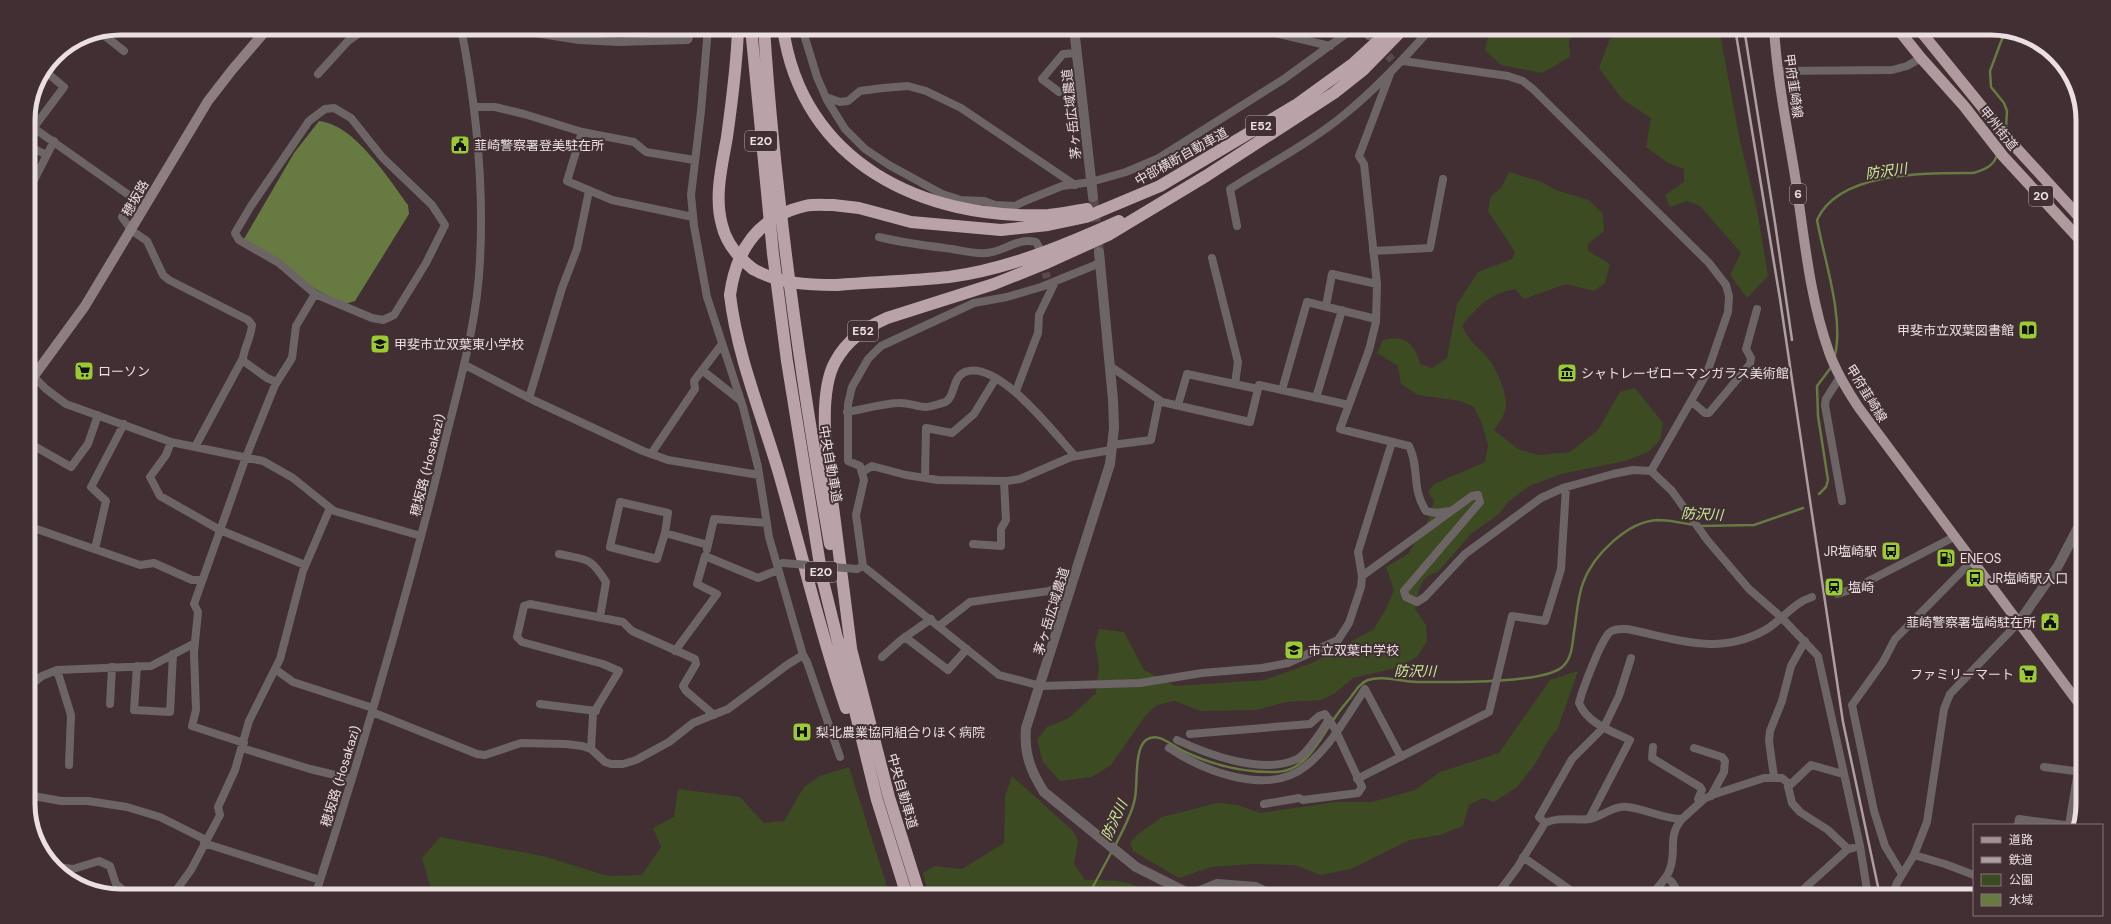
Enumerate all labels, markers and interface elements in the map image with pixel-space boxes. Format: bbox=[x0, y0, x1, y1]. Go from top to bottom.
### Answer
street label: 甲府韮崎線 bbox=[1781, 53, 1806, 119]
street label: 茅ヶ岳広域農道 bbox=[1058, 68, 1085, 160]
street label: 甲州街道 bbox=[1976, 103, 2022, 154]
road number: E52 bbox=[1246, 116, 1276, 136]
street label: 中部横断自動車道 bbox=[1132, 124, 1231, 189]
road number: E20 bbox=[745, 131, 777, 151]
public building icon: 韮崎警察署登美駐在所 bbox=[449, 134, 471, 156]
place label: 韮崎警察署登美駐在所 bbox=[474, 137, 604, 154]
water label: 防沢川 bbox=[1864, 159, 1910, 183]
street label: 穂坂路 bbox=[118, 177, 153, 219]
road number: 6 bbox=[1790, 184, 1806, 204]
road number: 20 bbox=[2029, 186, 2053, 206]
library icon: 甲斐市立双葉図書館 bbox=[2017, 319, 2039, 341]
road number: E52 bbox=[848, 321, 878, 341]
place label: 甲斐市立双葉図書館 bbox=[1897, 322, 2014, 339]
school or university icon: 甲斐市立双葉東小学校 bbox=[369, 333, 391, 355]
place label: 甲斐市立双葉東小学校 bbox=[394, 336, 524, 353]
supermarket icon: ローソン bbox=[73, 360, 95, 382]
street label: 甲府韮崎線 bbox=[1842, 361, 1891, 425]
museum icon: シャトレーゼローマンガラス美術館 bbox=[1556, 362, 1578, 384]
place label: ローソン bbox=[98, 363, 150, 380]
place label: シャトレーゼローマンガラス美術館 bbox=[1581, 365, 1789, 382]
street label: 穂坂路 (Hosakazi) bbox=[407, 412, 448, 518]
street label: 中央自動車道 bbox=[815, 424, 846, 504]
water label: 防沢川 bbox=[1681, 504, 1725, 524]
bus stop icon: JR塩崎駅 bbox=[1880, 540, 1902, 562]
place label: JR塩崎駅 bbox=[1824, 543, 1877, 560]
fuel station icon: ENEOS bbox=[1935, 547, 1957, 569]
place label: ENEOS bbox=[1960, 550, 2001, 567]
road number: E20 bbox=[805, 562, 837, 582]
street label: 茅ヶ岳広域農道 bbox=[1030, 565, 1073, 657]
bus stop icon: JR塩崎駅入口 bbox=[1964, 567, 1986, 589]
place label: JR塩崎駅入口 bbox=[1989, 570, 2068, 587]
station icon: 塩崎 bbox=[1823, 576, 1845, 598]
place label: 塩崎 bbox=[1848, 579, 1874, 596]
public building icon: 韮崎警察署塩崎駐在所 bbox=[2039, 611, 2061, 633]
place label: 韮崎警察署塩崎駐在所 bbox=[1906, 614, 2036, 631]
school or university icon: 市立双葉中学校 bbox=[1283, 639, 1305, 661]
place label: 市立双葉中学校 bbox=[1308, 642, 1399, 659]
water label: 防沢川 bbox=[1394, 662, 1438, 680]
supermarket icon: ファミリーマート bbox=[2017, 663, 2039, 685]
place label: ファミリーマート bbox=[1910, 666, 2014, 683]
hospital icon: 梨北農業協同組合りほく病院 bbox=[791, 721, 813, 743]
street label: 穂坂路 (Hosakazi) bbox=[317, 723, 364, 829]
place label: 梨北農業協同組合りほく病院 bbox=[816, 724, 985, 741]
street label: 中央自動車道 bbox=[884, 751, 921, 831]
water label: 防沢川 bbox=[1097, 795, 1132, 843]
legend bbox=[1973, 824, 2103, 916]
text: 道路 bbox=[2009, 832, 2033, 848]
text: 鉄道 bbox=[2009, 852, 2033, 868]
text: 公園 bbox=[2009, 872, 2033, 888]
text: 水域 bbox=[2009, 892, 2033, 908]

